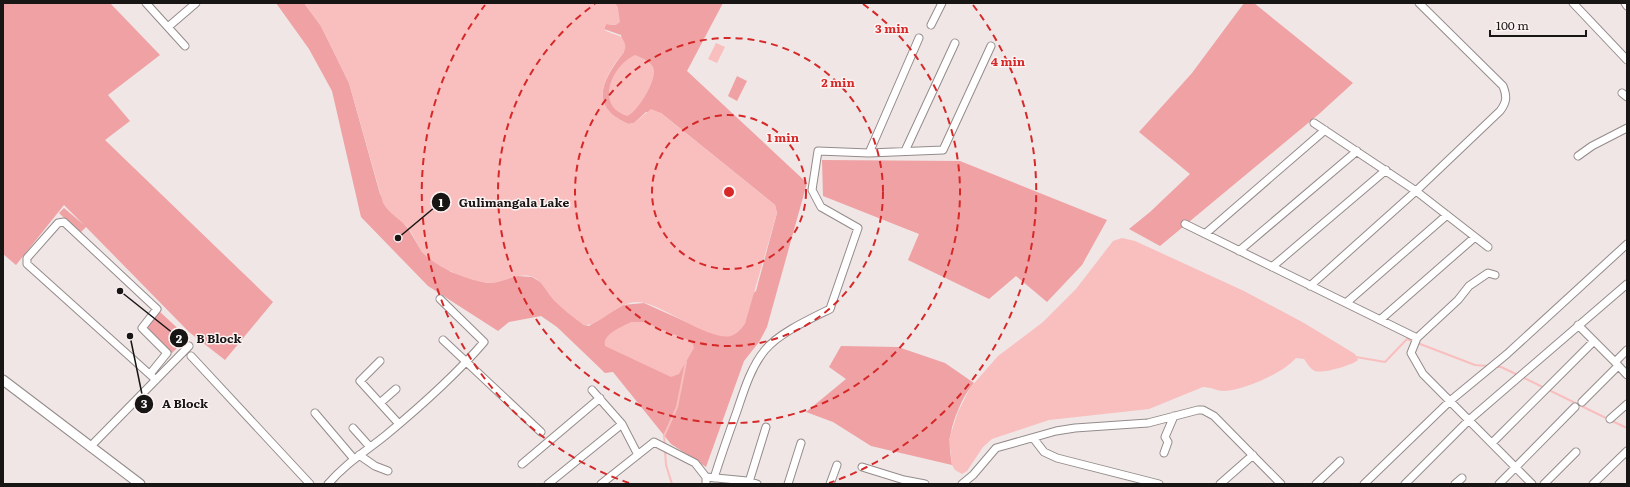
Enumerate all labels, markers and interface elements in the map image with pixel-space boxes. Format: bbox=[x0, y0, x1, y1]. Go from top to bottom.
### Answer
scale bar bbox=[1490, 12, 1586, 38]
text: 100 m bbox=[1496, 16, 1529, 34]
text: 3 min bbox=[875, 19, 910, 37]
text: 4 min bbox=[991, 52, 1026, 70]
text: 2 min bbox=[821, 73, 855, 91]
text: 1 min bbox=[767, 128, 800, 146]
centre of rings bbox=[722, 185, 736, 199]
callout: Gulimangala Lake bbox=[431, 190, 577, 214]
text: 1 bbox=[439, 193, 444, 211]
text: Gulimangala Lake bbox=[459, 193, 569, 211]
callout: B Block bbox=[169, 326, 250, 350]
text: 2 bbox=[176, 329, 183, 347]
text: B Block bbox=[196, 329, 243, 347]
callout: A Block bbox=[134, 392, 216, 416]
text: 3 bbox=[141, 394, 148, 412]
text: A Block bbox=[162, 394, 209, 412]

